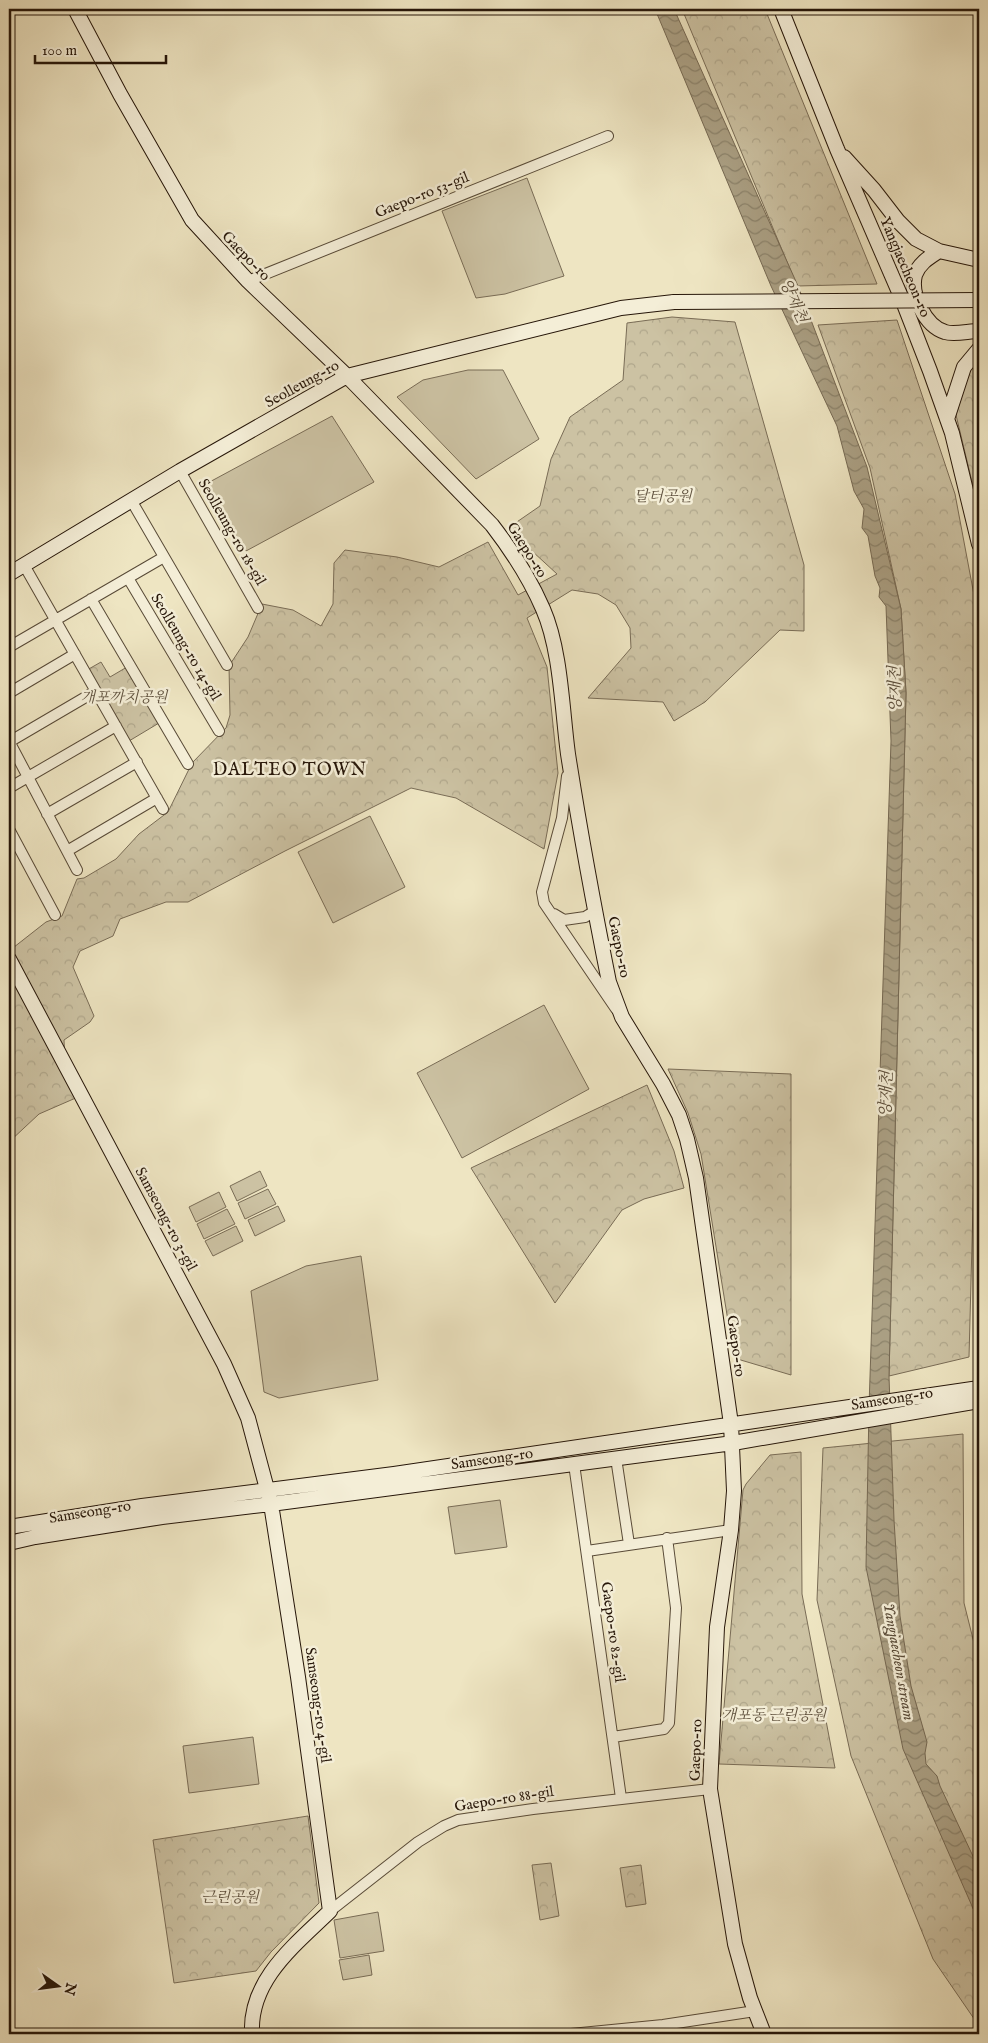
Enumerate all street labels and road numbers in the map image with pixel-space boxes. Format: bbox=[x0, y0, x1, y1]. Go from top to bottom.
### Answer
street label: Gaepo-ro 53-gil bbox=[372, 167, 473, 222]
street label: Yangjaecheon-ro bbox=[875, 214, 935, 320]
street label: Gaepo-ro bbox=[218, 227, 274, 285]
street label: Seolleung-ro bbox=[261, 356, 343, 412]
street label: Seolleung-ro 18-gil bbox=[194, 475, 271, 590]
street label: Gaepo-ro bbox=[502, 519, 552, 581]
street label: Seolleung-ro 14-gil bbox=[147, 590, 226, 705]
street label: Gaepo-ro bbox=[603, 915, 635, 979]
street label: Samseong-ro 3-gil bbox=[131, 1164, 202, 1275]
street label: Gaepo-ro bbox=[722, 1314, 750, 1378]
street label: Samseong-ro bbox=[850, 1383, 934, 1415]
street label: Samseong-ro bbox=[450, 1444, 534, 1474]
street label: Samseong-ro bbox=[48, 1496, 132, 1528]
street label: Gaepo-ro 82-gil bbox=[597, 1580, 630, 1684]
street label: Samseong-ro 4-gil bbox=[300, 1646, 336, 1765]
street label: Gaepo-ro bbox=[685, 1719, 707, 1781]
street label: Gaepo-ro 88-gil bbox=[453, 1782, 556, 1816]

